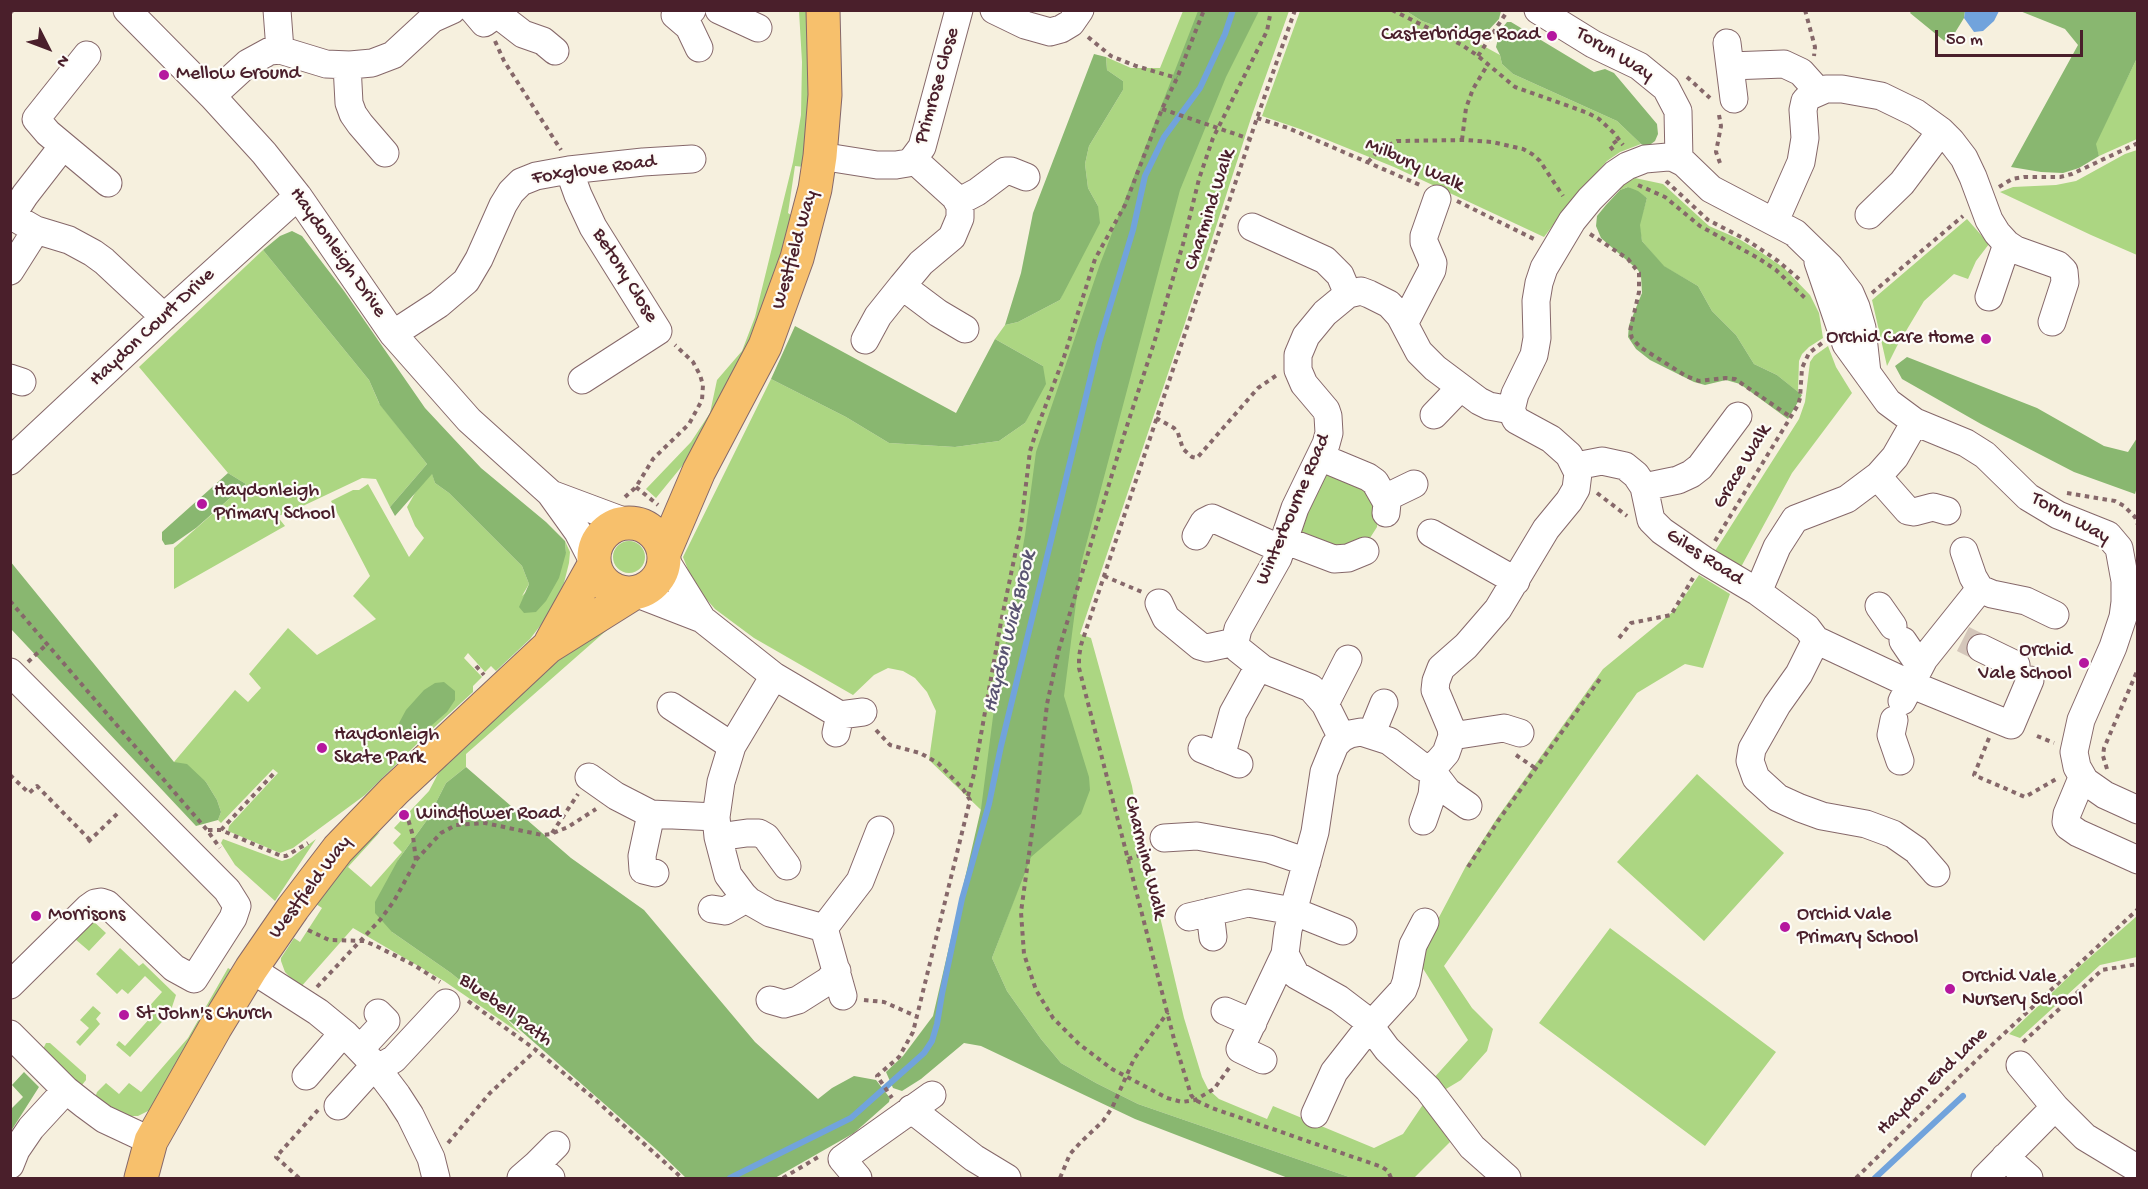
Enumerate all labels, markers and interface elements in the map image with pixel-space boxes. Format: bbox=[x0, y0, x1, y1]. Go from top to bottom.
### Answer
north arrow bbox=[18, 18, 78, 78]
scale bar bbox=[1938, 18, 2086, 56]
street label: Torun Way bbox=[1571, 22, 1657, 88]
place label: Casterbridge Road bbox=[1381, 24, 1540, 48]
street label: Primrose Close bbox=[910, 25, 966, 147]
marker: Casterbridge Road bbox=[1545, 29, 1559, 43]
text: 50 m bbox=[1946, 30, 1983, 51]
text: N bbox=[51, 50, 72, 71]
place label: Mellow Ground bbox=[176, 63, 300, 87]
marker: Mellow Ground bbox=[157, 68, 171, 82]
street label: Milbury Walk bbox=[1361, 134, 1467, 198]
street label: Charmind Walk bbox=[1180, 147, 1242, 273]
street label: Foxglove Road bbox=[531, 150, 657, 192]
street label: Haydonleigh Drive bbox=[283, 183, 391, 323]
street label: Westfield Way bbox=[768, 188, 824, 312]
street label: Betony Close bbox=[586, 224, 662, 328]
street label: Haydon Court Drive bbox=[85, 264, 221, 392]
place label: Orchid Care Home bbox=[1826, 327, 1974, 351]
marker: Orchid Care Home bbox=[1979, 332, 1993, 346]
street label: Grace Walk bbox=[1708, 420, 1778, 514]
street label: Winterbourne Road bbox=[1251, 431, 1337, 589]
place label: Haydonleigh Primary School bbox=[214, 480, 335, 527]
street label: Torun Way bbox=[2026, 487, 2114, 551]
marker: Haydonleigh Primary School bbox=[195, 497, 209, 511]
street label: Giles Road bbox=[1661, 524, 1747, 592]
water label: Haydon Wick Brook bbox=[979, 549, 1043, 715]
place label: Orchid Vale School bbox=[1978, 640, 2072, 687]
marker: Orchid Vale School bbox=[2077, 656, 2091, 670]
place label: Haydonleigh Skate Park bbox=[334, 724, 439, 771]
marker: Haydonleigh Skate Park bbox=[315, 741, 329, 755]
street label: Charmind Walk bbox=[1117, 794, 1171, 922]
place label: Windflower Road bbox=[416, 803, 561, 827]
marker: Windflower Road bbox=[397, 808, 411, 822]
street label: Westfield Way bbox=[265, 832, 357, 944]
place label: Morrisons bbox=[48, 904, 125, 928]
place label: Orchid Vale Primary School bbox=[1797, 904, 1918, 951]
marker: Morrisons bbox=[29, 909, 43, 923]
marker: Orchid Vale Primary School bbox=[1778, 920, 1792, 934]
place label: Orchid Vale Nursery School bbox=[1962, 966, 2083, 1013]
street label: Bluebell Path bbox=[454, 969, 556, 1053]
marker: Orchid Vale Nursery School bbox=[1943, 982, 1957, 996]
place label: St John's Church bbox=[136, 1003, 272, 1027]
marker: St John's Church bbox=[117, 1008, 131, 1022]
street label: Haydon End Lane bbox=[1872, 1023, 1994, 1141]

